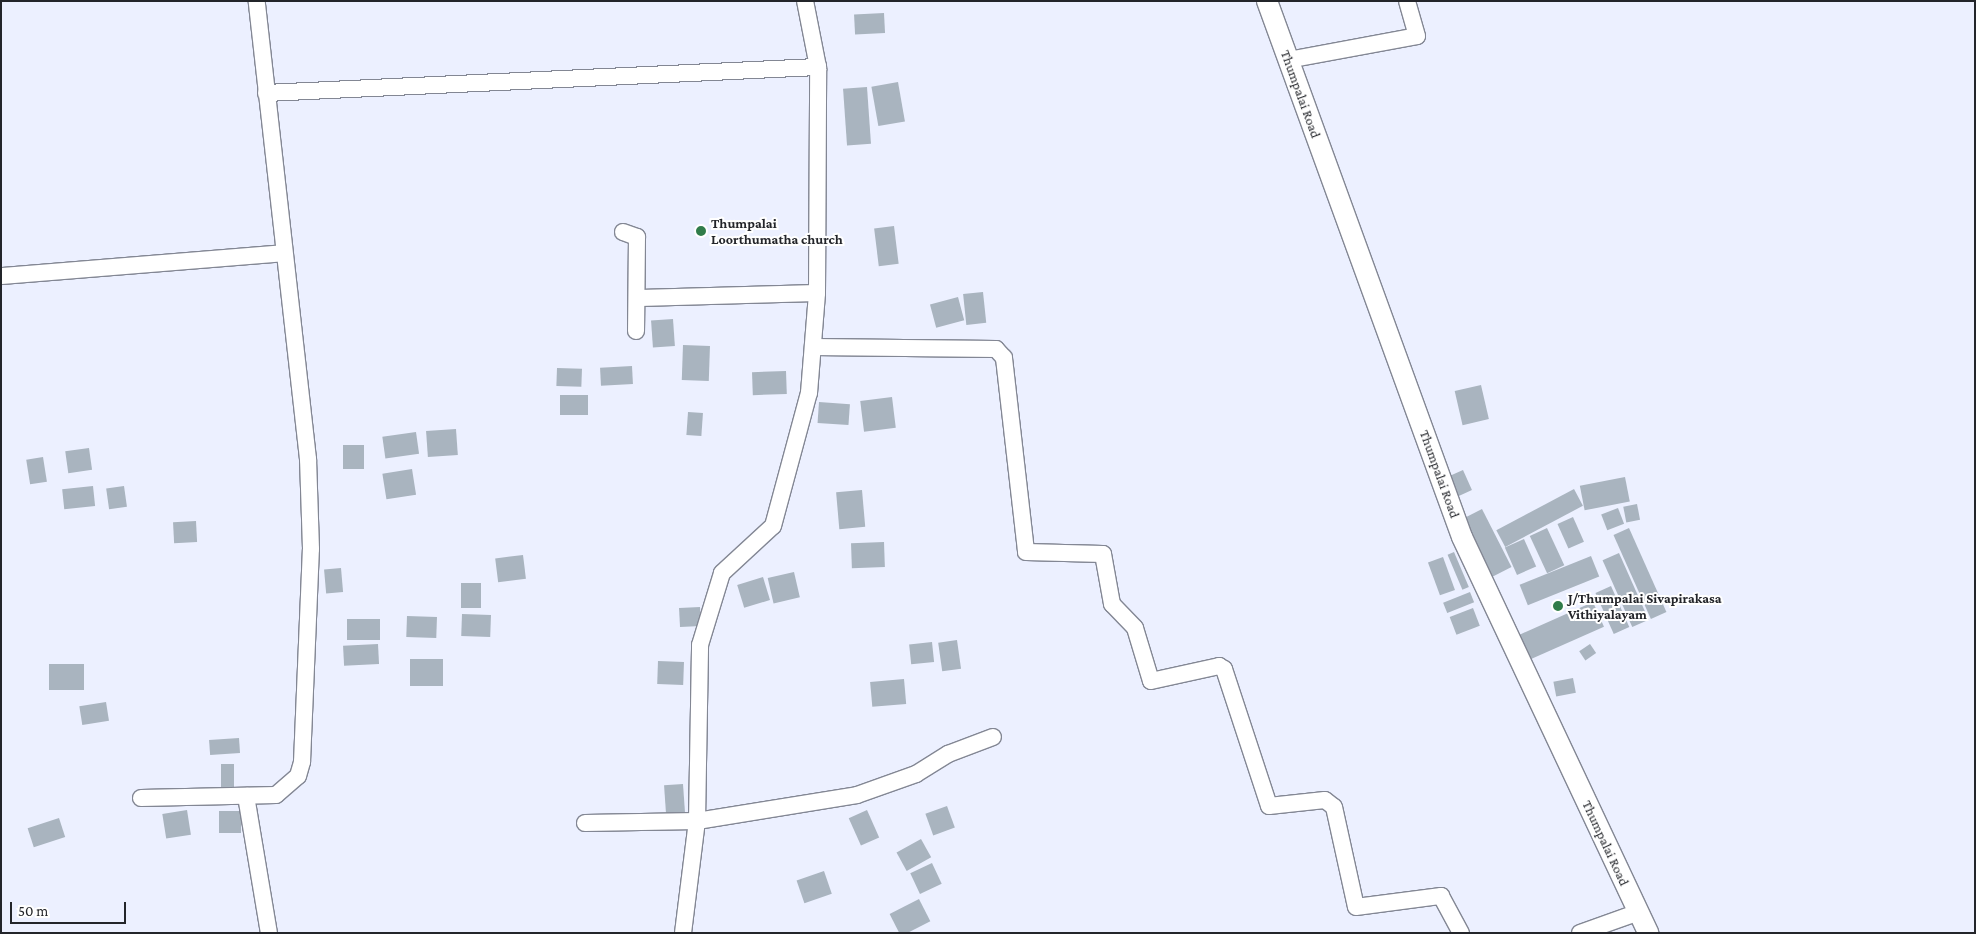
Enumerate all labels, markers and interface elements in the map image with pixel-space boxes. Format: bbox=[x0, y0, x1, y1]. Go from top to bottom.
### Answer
street label: Thumpalai Road bbox=[1277, 48, 1325, 140]
place label: Thumpalai Loorthumatha church bbox=[711, 215, 843, 248]
marker: Thumpalai Loorthumatha church bbox=[695, 225, 707, 237]
street label: Thumpalai Road bbox=[1416, 428, 1464, 520]
place label: J/Thumpalai Sivapirakasa Vithiyalayam bbox=[1568, 590, 1722, 622]
marker: J/Thumpalai Sivapirakasa Vithiyalayam bbox=[1552, 600, 1564, 612]
street label: Thumpalai Road bbox=[1579, 798, 1633, 888]
scale bar bbox=[12, 892, 129, 924]
text: 50 m bbox=[18, 903, 48, 919]

